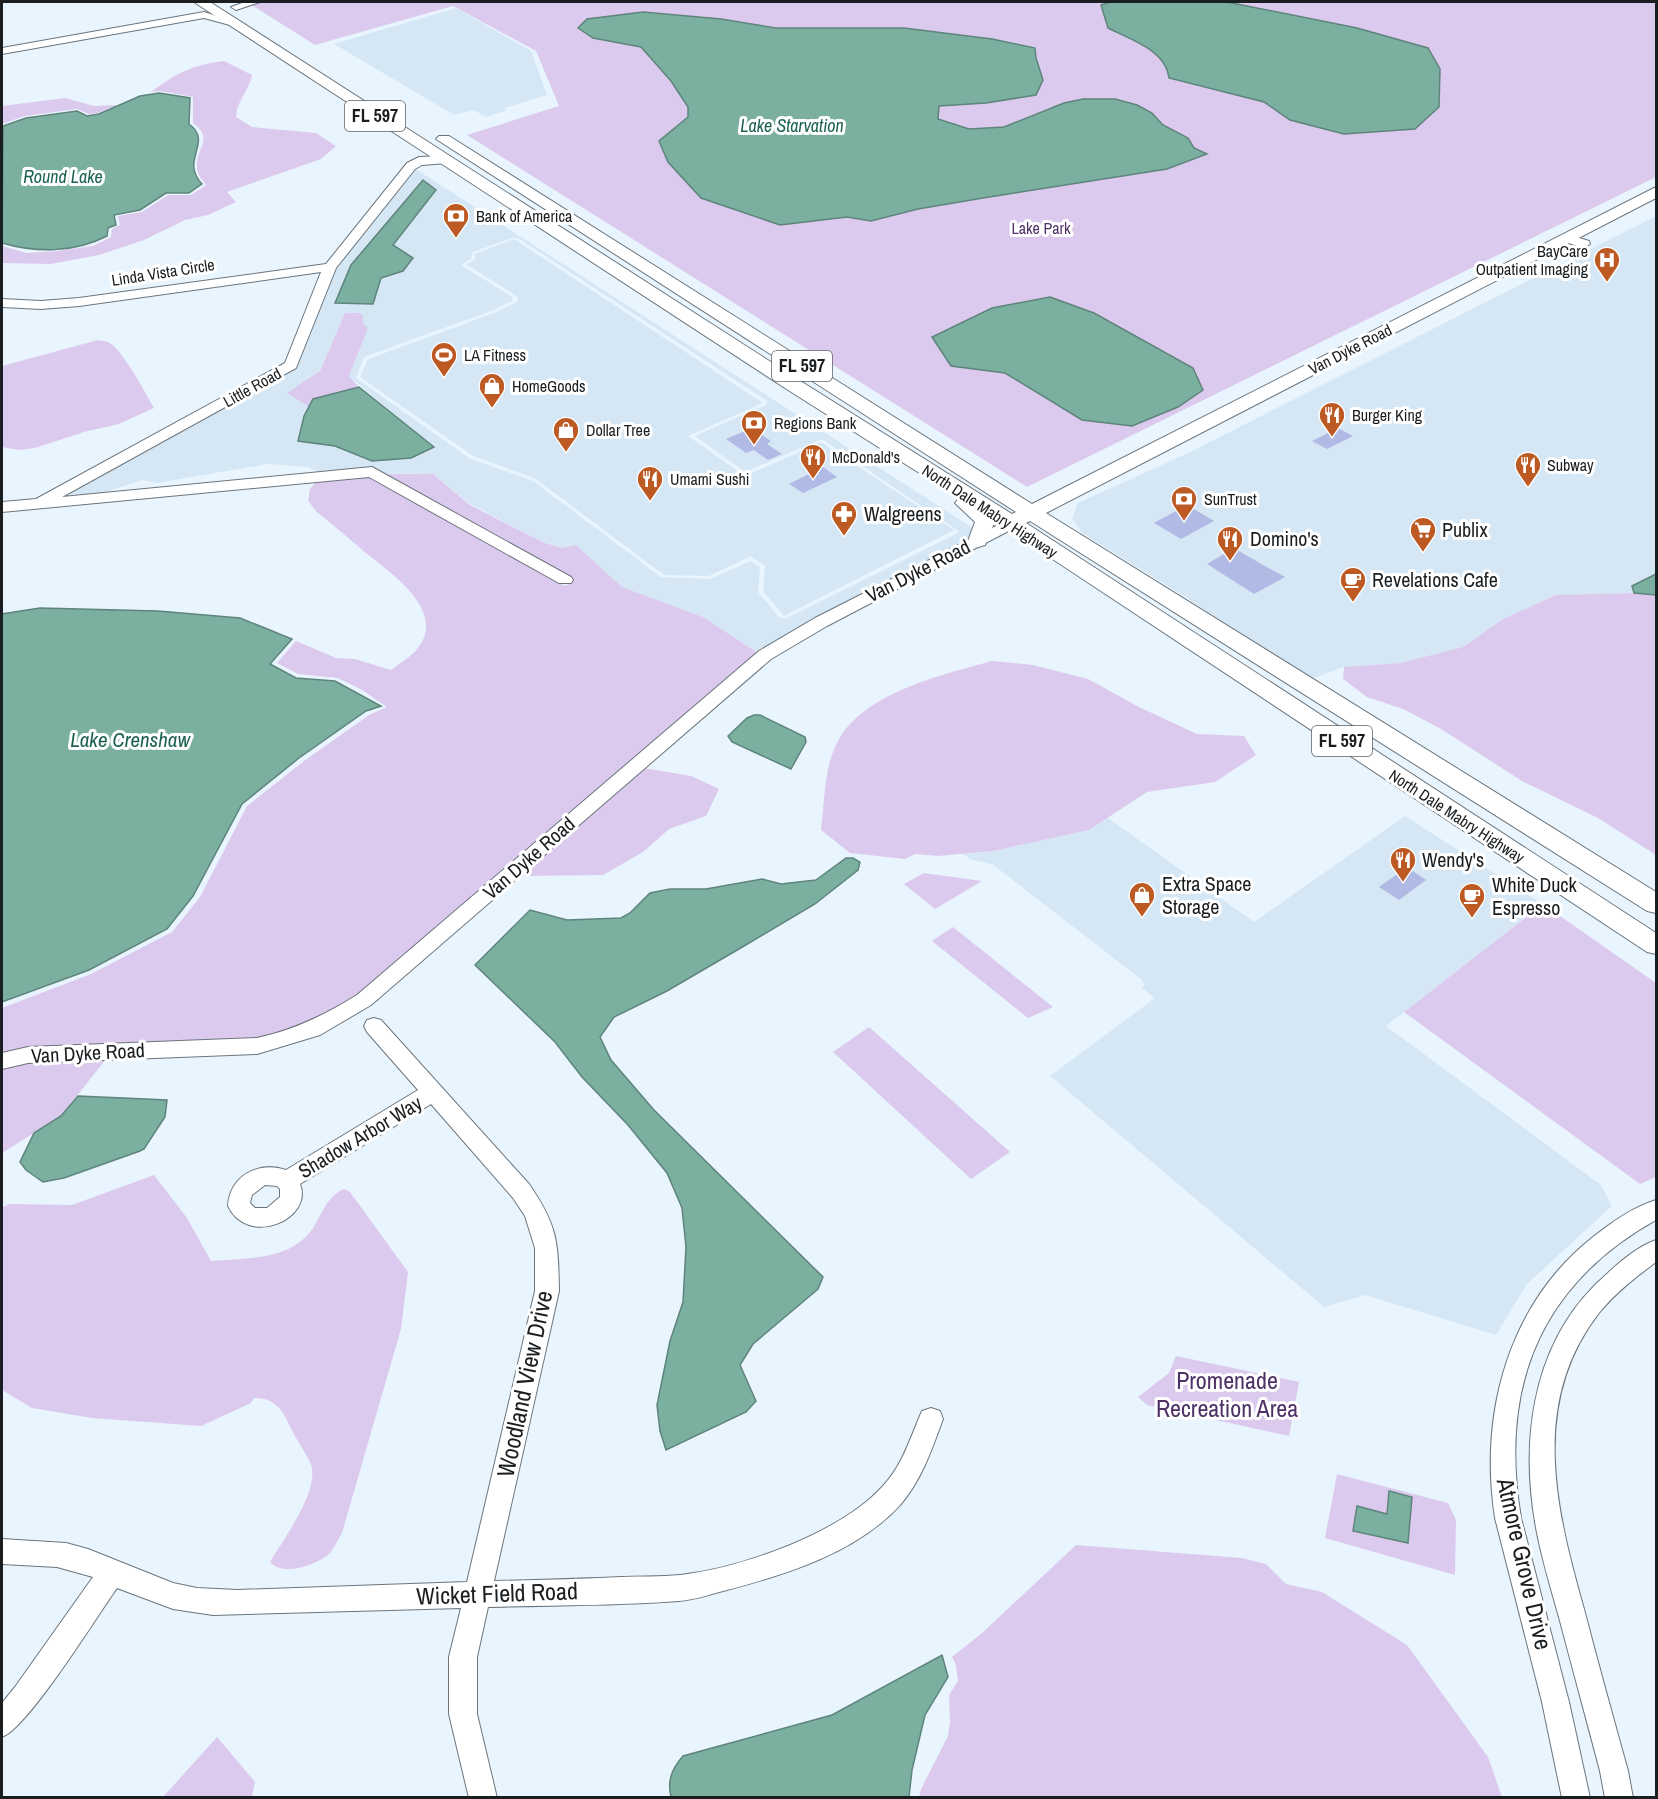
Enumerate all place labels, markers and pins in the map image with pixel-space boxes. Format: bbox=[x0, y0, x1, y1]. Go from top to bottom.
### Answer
bank icon: Bank of America bbox=[441, 201, 471, 239]
place label: Bank of America bbox=[476, 205, 573, 227]
place label: BayCare Outpatient Imaging bbox=[1476, 240, 1589, 280]
hospital icon: BayCare Outpatient Imaging bbox=[1592, 245, 1622, 283]
sports icon: LA Fitness bbox=[429, 340, 459, 378]
place label: LA Fitness bbox=[464, 344, 526, 366]
shop icon: HomeGoods bbox=[477, 371, 507, 409]
place label: HomeGoods bbox=[512, 375, 586, 397]
restaurant icon: Burger King bbox=[1317, 400, 1347, 438]
place label: Burger King bbox=[1352, 404, 1423, 426]
bank icon: Regions Bank bbox=[739, 408, 769, 446]
place label: Regions Bank bbox=[774, 412, 857, 434]
shop icon: Dollar Tree bbox=[551, 415, 581, 453]
place label: Dollar Tree bbox=[586, 419, 650, 441]
restaurant icon: McDonald's bbox=[798, 442, 828, 480]
place label: McDonald's bbox=[832, 446, 900, 468]
restaurant icon: Subway bbox=[1513, 450, 1543, 488]
place label: Subway bbox=[1547, 454, 1594, 476]
restaurant icon: Umami Sushi bbox=[635, 464, 665, 502]
place label: Umami Sushi bbox=[670, 468, 749, 490]
bank icon: SunTrust bbox=[1169, 484, 1199, 522]
place label: SunTrust bbox=[1204, 488, 1257, 510]
pharmacy icon: Walgreens bbox=[829, 499, 859, 537]
place label: Walgreens bbox=[864, 500, 942, 527]
supermarket icon: Publix bbox=[1408, 515, 1438, 553]
place label: Publix bbox=[1442, 516, 1488, 543]
restaurant icon: Domino's bbox=[1215, 524, 1245, 562]
place label: Domino's bbox=[1250, 525, 1319, 552]
cafe icon: Revelations Cafe bbox=[1338, 565, 1368, 603]
place label: Revelations Cafe bbox=[1372, 566, 1498, 593]
restaurant icon: Wendy's bbox=[1388, 845, 1418, 883]
place label: Wendy's bbox=[1422, 846, 1484, 873]
place label: Extra Space Storage bbox=[1162, 870, 1251, 920]
place label: White Duck Espresso bbox=[1492, 871, 1578, 921]
shop icon: Extra Space Storage bbox=[1127, 880, 1157, 918]
cafe icon: White Duck Espresso bbox=[1457, 881, 1487, 919]

